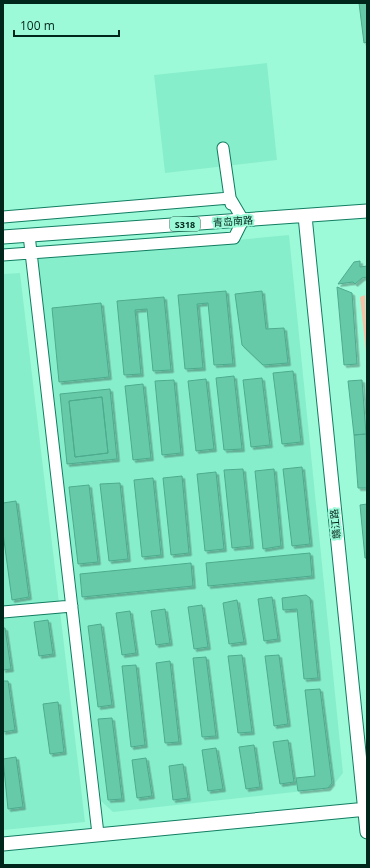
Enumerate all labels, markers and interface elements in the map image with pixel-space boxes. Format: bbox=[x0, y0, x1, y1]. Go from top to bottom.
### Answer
scale bar bbox=[14, 12, 119, 38]
text: 100 m bbox=[20, 17, 55, 34]
street label: 青岛南路 bbox=[213, 213, 253, 229]
road number: S318 bbox=[170, 217, 200, 231]
street label: 赣江路 bbox=[326, 508, 344, 540]

